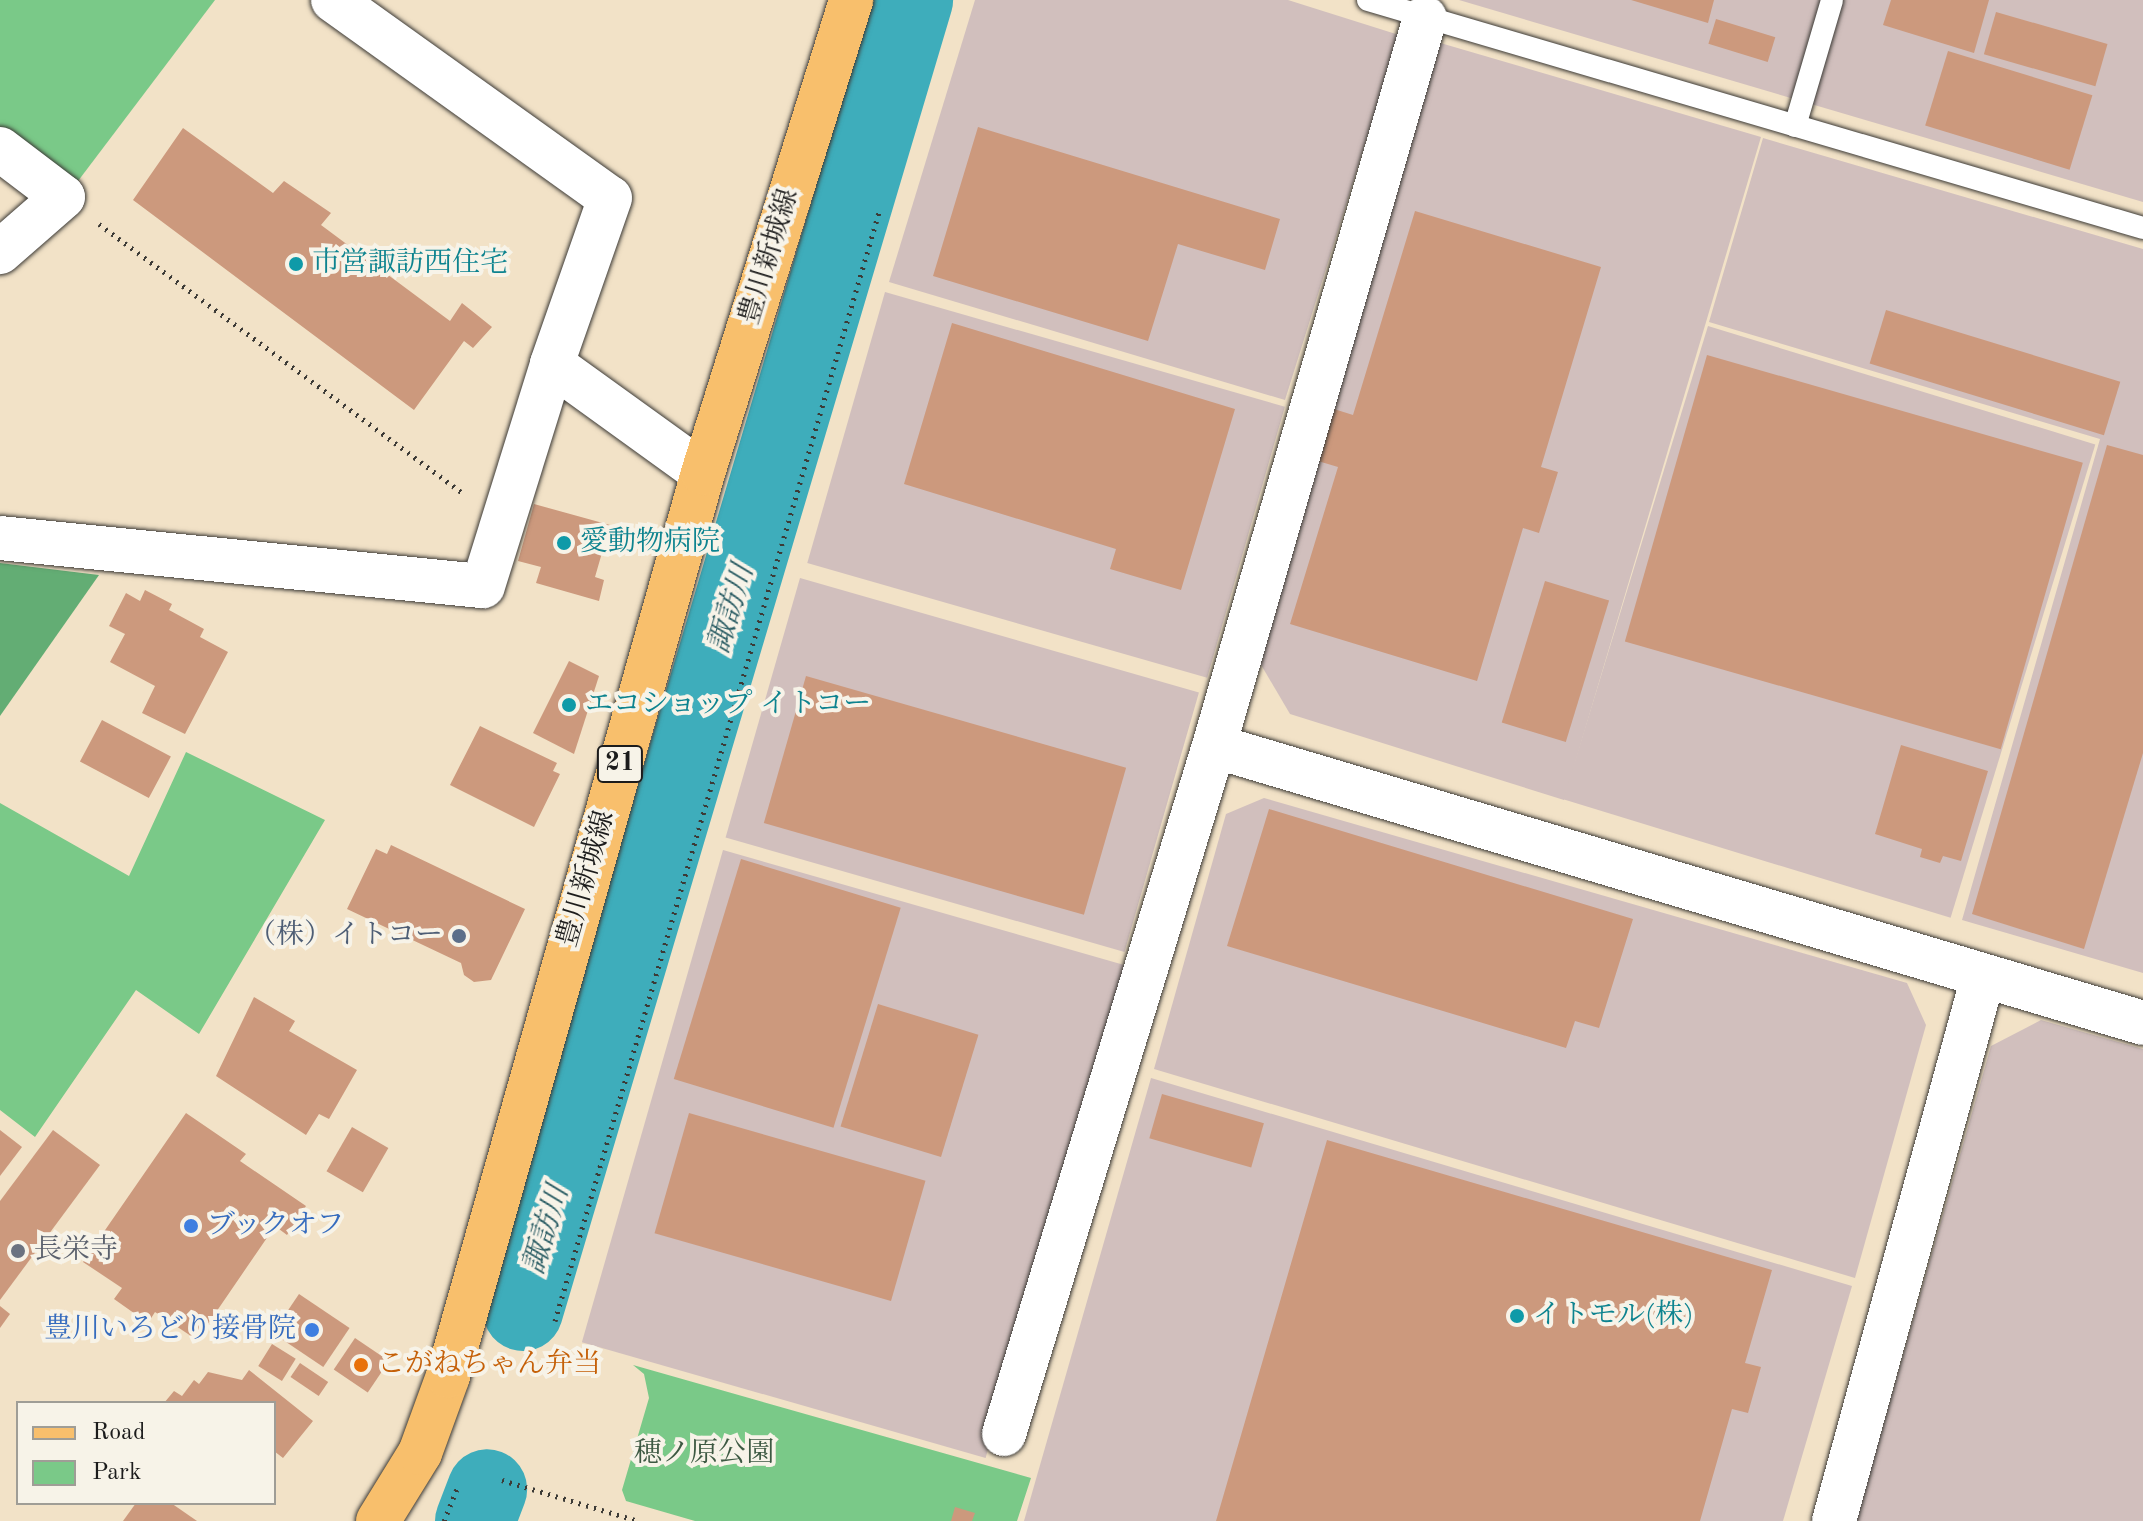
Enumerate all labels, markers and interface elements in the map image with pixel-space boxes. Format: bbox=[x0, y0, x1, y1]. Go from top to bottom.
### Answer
street label: 豊川新城線 bbox=[733, 185, 807, 329]
place label: 市営諏訪西住宅 bbox=[312, 247, 508, 281]
marker: 市営諏訪西住宅 bbox=[287, 255, 305, 273]
place label: 愛動物病院 bbox=[580, 526, 720, 560]
marker: 愛動物病院 bbox=[555, 534, 573, 552]
water label: 諏訪川 bbox=[702, 561, 762, 657]
place label: エコショップ イトコー bbox=[585, 688, 873, 722]
marker: エコショップ イトコー bbox=[560, 696, 578, 714]
road number: 21 bbox=[596, 742, 644, 786]
street label: 豊川新城線 bbox=[552, 807, 622, 951]
place label: （株）イトコー bbox=[247, 919, 443, 953]
marker: （株）イトコー bbox=[450, 927, 468, 945]
water label: 諏訪川 bbox=[517, 1182, 577, 1278]
place label: ブックオフ bbox=[207, 1209, 347, 1243]
marker: ブックオフ bbox=[182, 1217, 200, 1235]
place label: 長栄寺 bbox=[34, 1234, 118, 1268]
marker: 長栄寺 bbox=[9, 1242, 27, 1260]
place label: イトモル(株) bbox=[1533, 1299, 1694, 1333]
marker: イトモル(株) bbox=[1508, 1307, 1526, 1325]
place label: 豊川いろどり接骨院 bbox=[44, 1313, 296, 1347]
marker: 豊川いろどり接骨院 bbox=[303, 1321, 321, 1339]
place label: こがねちゃん弁当 bbox=[377, 1348, 601, 1382]
marker: こがねちゃん弁当 bbox=[352, 1356, 370, 1374]
legend bbox=[16, 1401, 276, 1505]
text: Road bbox=[92, 1421, 145, 1445]
park label: 穂ノ原公園 bbox=[634, 1437, 774, 1471]
text: Park bbox=[92, 1461, 141, 1485]

